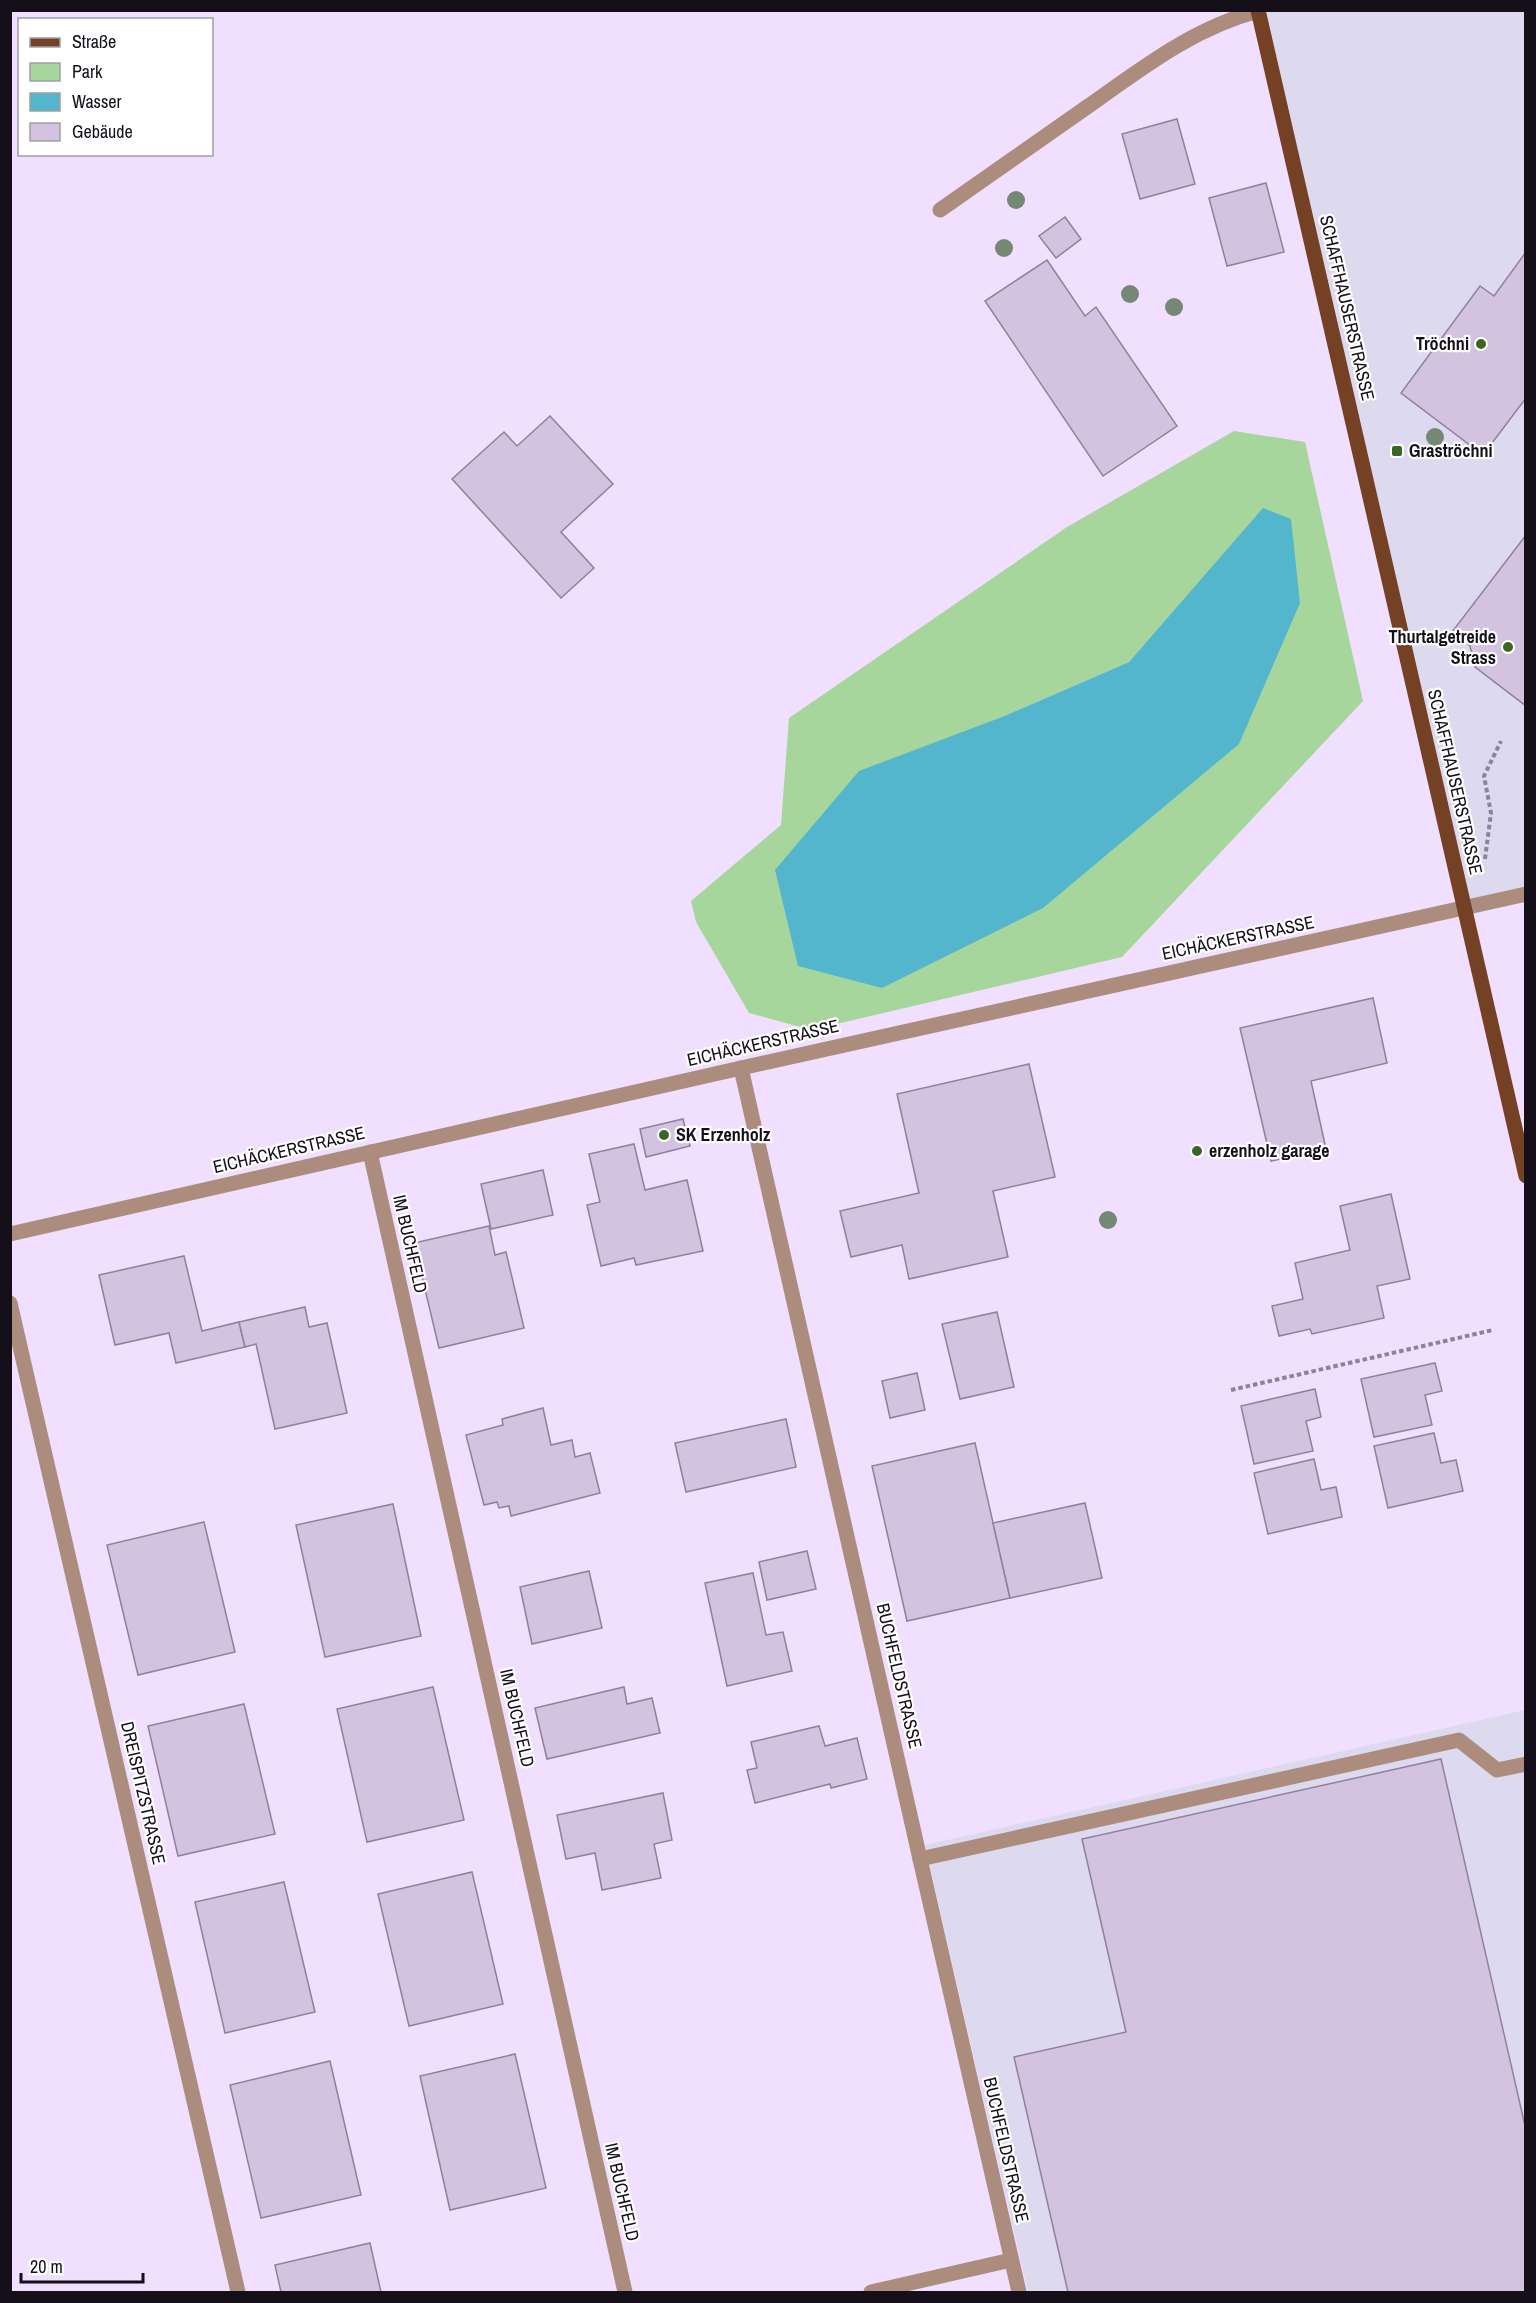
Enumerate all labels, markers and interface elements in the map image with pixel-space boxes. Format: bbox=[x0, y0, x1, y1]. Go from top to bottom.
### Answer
legend bbox=[18, 18, 213, 156]
text: Straße bbox=[72, 29, 116, 54]
text: Park bbox=[72, 59, 103, 84]
text: Wasser bbox=[72, 89, 122, 114]
text: Gebäude bbox=[72, 119, 133, 144]
street label: SCHAFFHAUSERSTRASSE bbox=[1314, 213, 1381, 403]
place label: Tröchni bbox=[1416, 331, 1469, 356]
marker: Tröchni bbox=[1474, 337, 1488, 351]
place label: Graströchni bbox=[1409, 438, 1493, 463]
marker: Graströchni bbox=[1390, 444, 1404, 458]
place label: Thurtalgetreide Strass bbox=[1389, 624, 1496, 670]
marker: Thurtalgetreide Strass bbox=[1501, 640, 1515, 654]
street label: SCHAFFHAUSERSTRASSE bbox=[1422, 687, 1489, 877]
street label: EICHÄCKERSTRASSE bbox=[1159, 909, 1316, 966]
street label: EICHÄCKERSTRASSE bbox=[685, 1013, 841, 1072]
street label: EICHÄCKERSTRASSE bbox=[211, 1120, 367, 1179]
place label: SK Erzenholz bbox=[676, 1122, 771, 1147]
marker: SK Erzenholz bbox=[657, 1128, 671, 1142]
place label: erzenholz garage bbox=[1209, 1138, 1330, 1163]
marker: erzenholz garage bbox=[1190, 1144, 1204, 1158]
street label: IM BUCHFELD bbox=[387, 1192, 434, 1295]
street label: BUCHFELDSTRASSE bbox=[871, 1601, 928, 1751]
street label: IM BUCHFELD bbox=[494, 1666, 541, 1769]
street label: DREISPITZSTRASSE bbox=[115, 1719, 172, 1867]
street label: BUCHFELDSTRASSE bbox=[978, 2075, 1035, 2225]
street label: IM BUCHFELD bbox=[599, 2140, 646, 2243]
scale bar bbox=[21, 2246, 142, 2284]
text: 20 m bbox=[30, 2254, 63, 2279]

